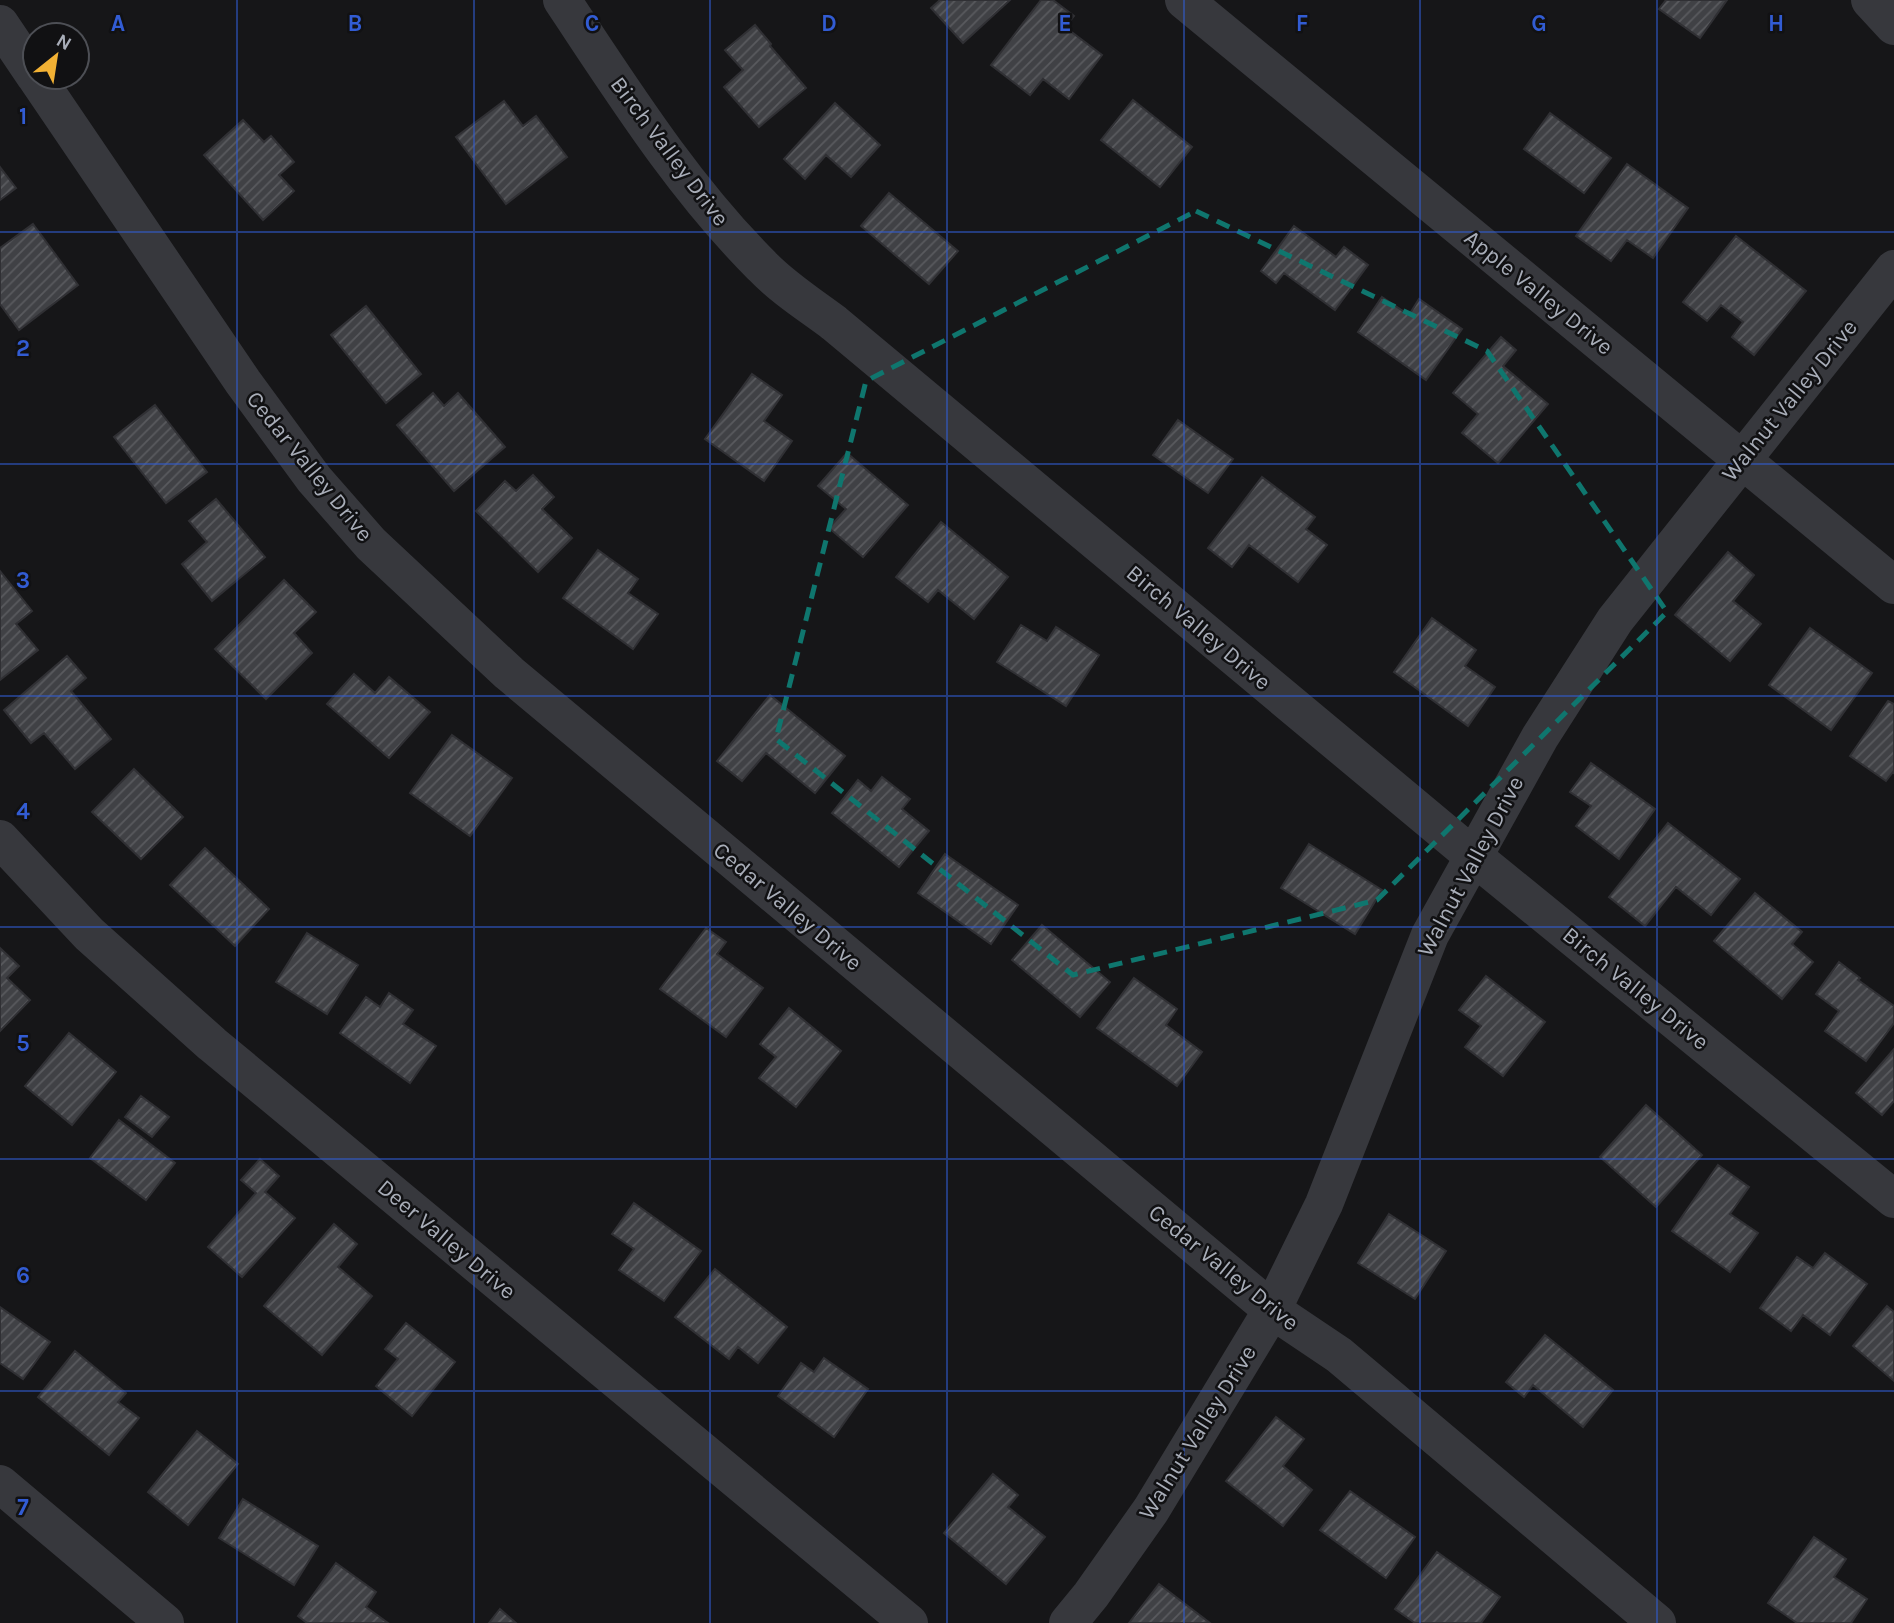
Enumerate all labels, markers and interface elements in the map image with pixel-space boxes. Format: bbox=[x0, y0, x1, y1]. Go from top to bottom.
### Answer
text: A bbox=[111, 10, 125, 37]
text: B bbox=[348, 10, 362, 37]
text: C bbox=[585, 10, 599, 37]
text: D bbox=[821, 10, 837, 37]
text: E bbox=[1058, 10, 1072, 37]
text: F bbox=[1296, 10, 1308, 37]
text: G bbox=[1531, 10, 1547, 37]
text: H bbox=[1768, 10, 1784, 37]
north arrow bbox=[21, 21, 91, 91]
text: N bbox=[53, 29, 75, 55]
street label: Birch Valley Drive bbox=[605, 71, 735, 231]
text: 1 bbox=[19, 103, 27, 130]
street label: Apple Valley Drive bbox=[1459, 224, 1618, 361]
street label: Walnut Valley Drive bbox=[1716, 314, 1863, 487]
text: 2 bbox=[16, 335, 30, 362]
street label: Cedar Valley Drive bbox=[241, 386, 378, 547]
street label: Birch Valley Drive bbox=[1121, 559, 1276, 696]
text: 3 bbox=[16, 567, 30, 594]
street label: Walnut Valley Drive bbox=[1412, 771, 1529, 961]
text: 4 bbox=[16, 798, 30, 825]
street label: Cedar Valley Drive bbox=[708, 836, 867, 976]
street label: Birch Valley Drive bbox=[1557, 921, 1714, 1056]
text: 5 bbox=[16, 1030, 30, 1057]
street label: Deer Valley Drive bbox=[372, 1174, 521, 1305]
street label: Cedar Valley Drive bbox=[1143, 1199, 1304, 1336]
text: 6 bbox=[16, 1262, 30, 1289]
street label: Walnut Valley Drive bbox=[1133, 1340, 1262, 1524]
text: 7 bbox=[17, 1494, 29, 1521]

